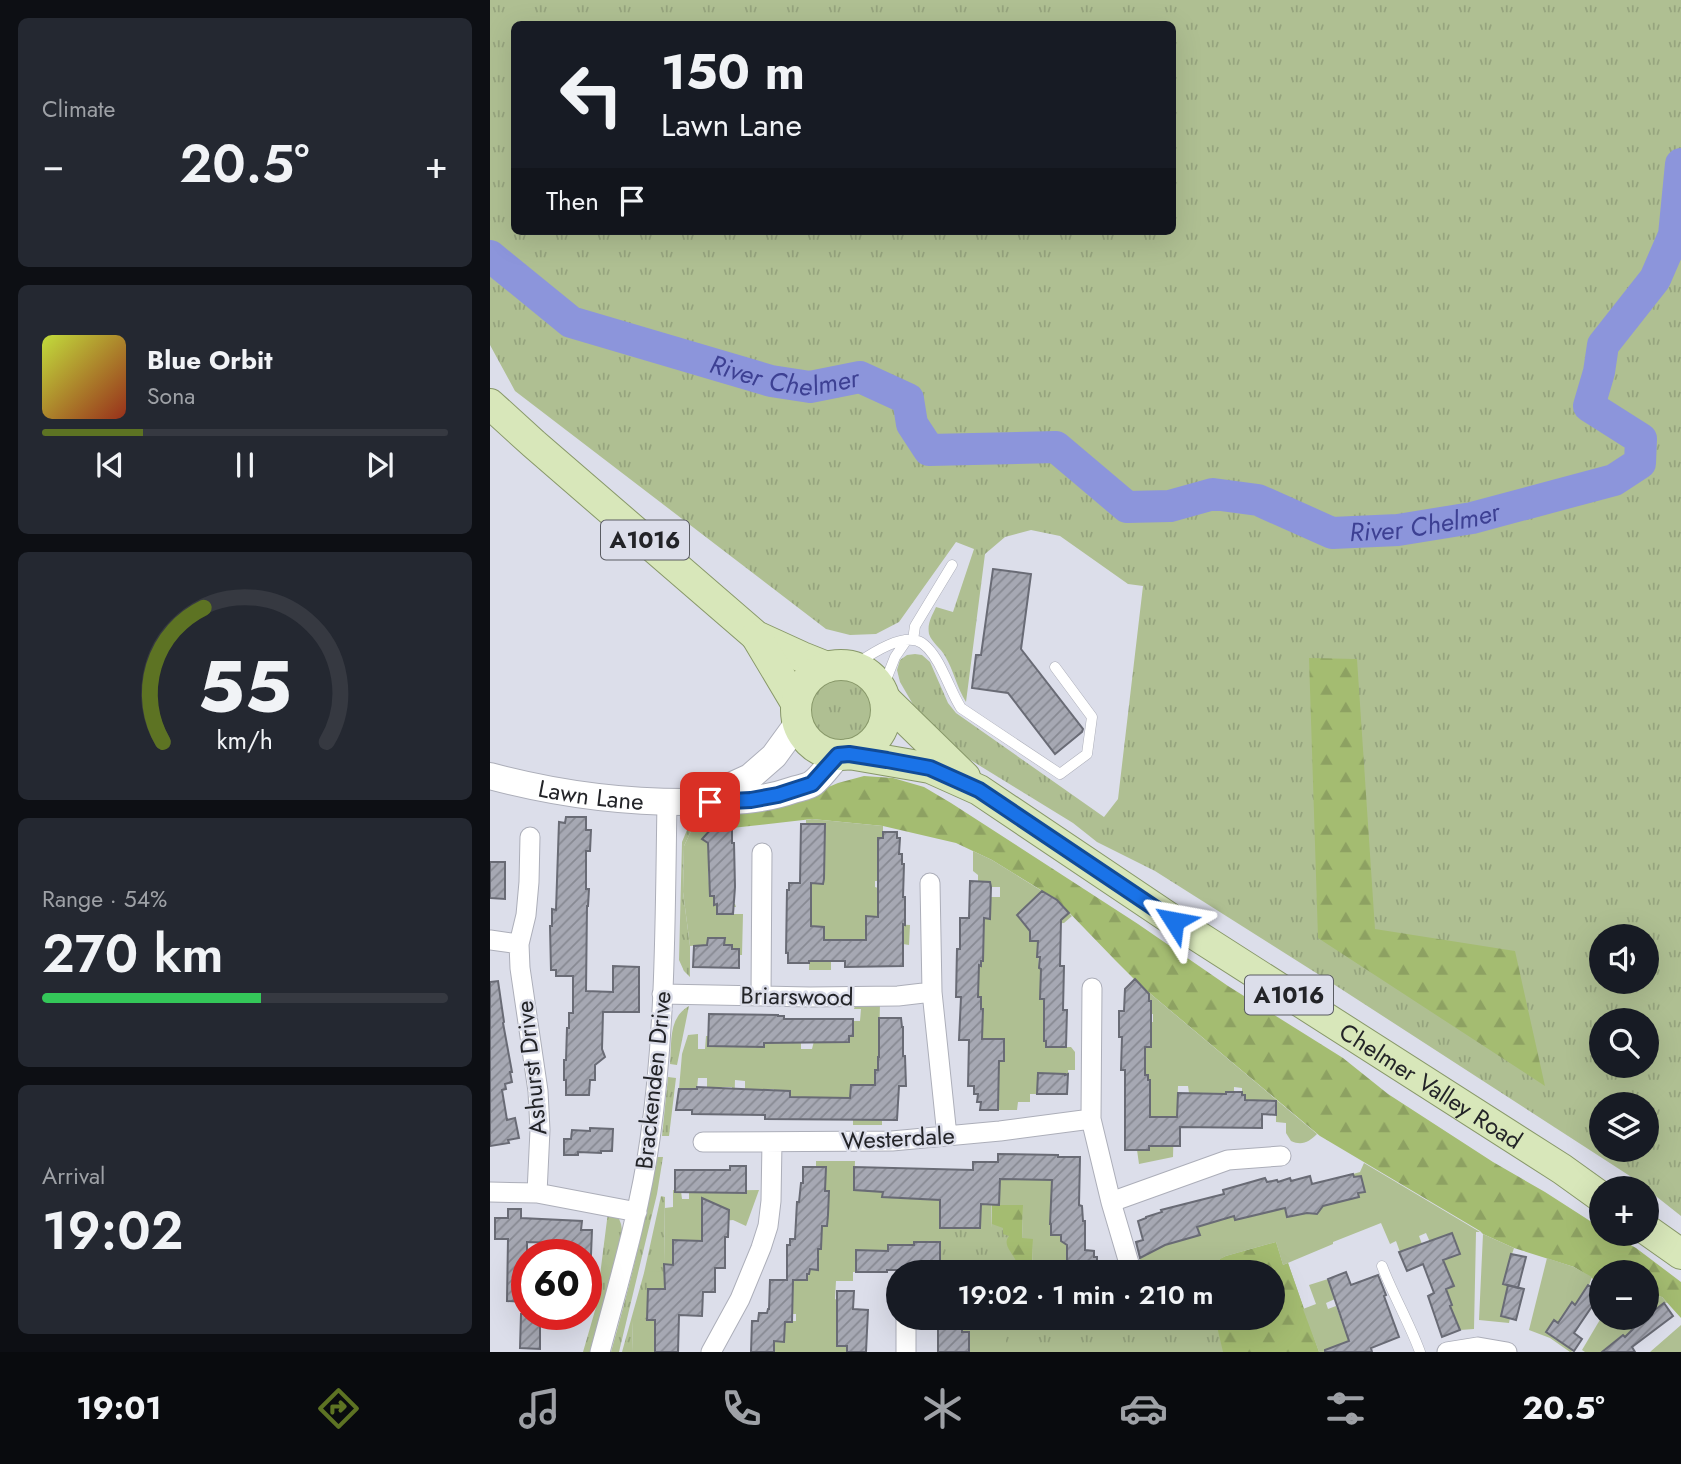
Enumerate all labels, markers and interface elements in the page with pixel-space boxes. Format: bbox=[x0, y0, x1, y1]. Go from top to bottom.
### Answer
text: 150 m bbox=[661, 37, 805, 107]
icon: left bbox=[546, 49, 637, 140]
text: Climate bbox=[42, 92, 115, 126]
text: Lawn Lane bbox=[661, 102, 802, 148]
text: 20.5° bbox=[180, 126, 309, 202]
text: − bbox=[42, 137, 64, 192]
text: + bbox=[425, 137, 448, 192]
text: Then bbox=[546, 182, 599, 220]
icon: arrive bbox=[613, 182, 651, 220]
text: Blue Orbit bbox=[147, 341, 272, 379]
water label: River Chelmer bbox=[705, 345, 863, 406]
text: Sona bbox=[147, 379, 195, 413]
icon: previous bbox=[91, 446, 129, 484]
icon: pause bbox=[226, 446, 264, 484]
icon: next bbox=[361, 446, 399, 484]
water label: River Chelmer bbox=[1349, 492, 1505, 551]
road number: A1016 bbox=[601, 520, 689, 560]
text: 55 bbox=[198, 634, 292, 739]
text: km/h bbox=[217, 722, 273, 758]
street label: Lawn Lane bbox=[536, 770, 645, 818]
pin bbox=[680, 772, 740, 832]
icon: arrive bbox=[691, 783, 729, 821]
text: Range · 54% bbox=[42, 882, 167, 916]
position arrow bbox=[1137, 884, 1211, 958]
text: 270 km bbox=[42, 916, 224, 992]
map controls bbox=[1589, 924, 1659, 1330]
button: sound bbox=[1589, 924, 1659, 994]
road number: A1016 bbox=[1245, 976, 1333, 1014]
street label: Briarswood bbox=[740, 978, 854, 1014]
street label: Brackenden Drive bbox=[626, 989, 680, 1171]
street label: Ashurst Drive bbox=[507, 999, 555, 1137]
button: search bbox=[1589, 1008, 1659, 1078]
street label: Chelmer Valley Road bbox=[1333, 1014, 1530, 1157]
button: layers bbox=[1589, 1092, 1659, 1162]
street label: Westerdale bbox=[840, 1118, 956, 1158]
text: Arrival bbox=[42, 1159, 105, 1193]
button: + bbox=[1589, 1176, 1659, 1246]
text: 19:02 bbox=[42, 1193, 183, 1269]
speed limit sign: 60 bbox=[511, 1239, 602, 1330]
button: − bbox=[1589, 1260, 1659, 1330]
text: 19:02 · 1 min · 210 m bbox=[957, 1276, 1214, 1314]
icon: directions bbox=[314, 1384, 363, 1433]
icon: music bbox=[515, 1384, 564, 1433]
icon: phone bbox=[717, 1384, 766, 1433]
icon: climate bbox=[918, 1384, 967, 1433]
icon: car bbox=[1119, 1384, 1168, 1433]
icon: filters bbox=[1321, 1384, 1370, 1433]
text: 19:01 bbox=[76, 1385, 162, 1431]
text: 20.5° bbox=[1522, 1385, 1605, 1431]

